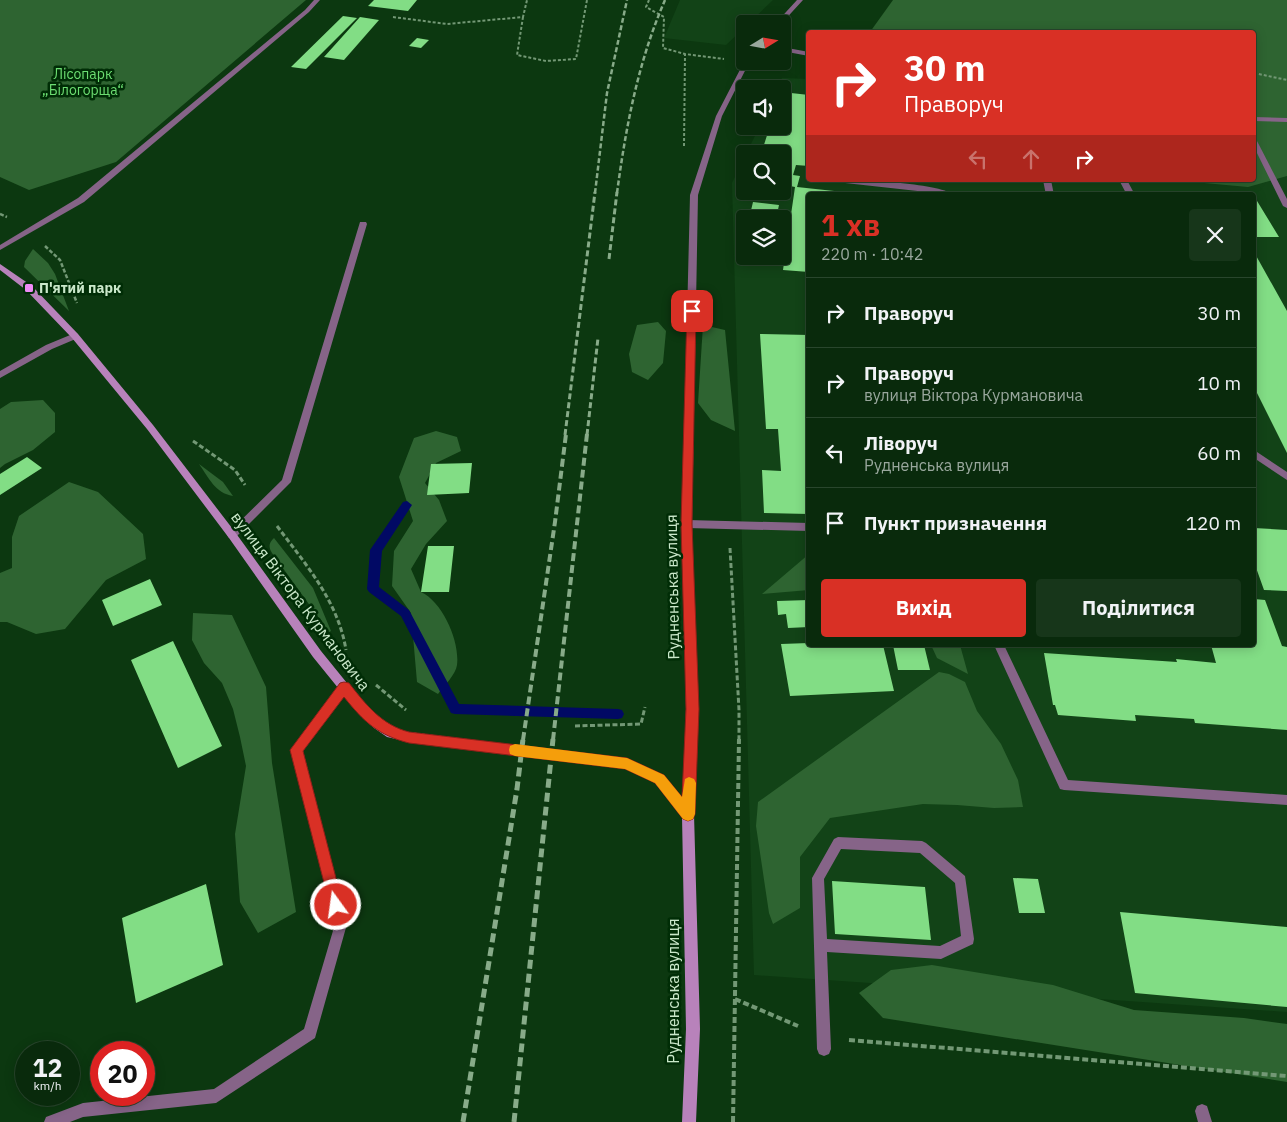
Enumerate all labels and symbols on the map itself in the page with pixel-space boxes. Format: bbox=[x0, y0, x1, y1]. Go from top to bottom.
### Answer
north arrow bbox=[736, 15, 791, 70]
park label: Лісопарк „Білогорща“ bbox=[42, 65, 124, 99]
place label: П'ятий парк bbox=[39, 279, 121, 297]
marker: П'ятий парк bbox=[23, 282, 35, 294]
pin bbox=[671, 290, 713, 332]
street label: вулиця Віктора Курмановича bbox=[227, 508, 375, 695]
street label: Рудненська вулиця bbox=[661, 514, 683, 660]
position arrow bbox=[309, 878, 361, 930]
street label: Рудненська вулиця bbox=[663, 918, 683, 1064]
speed limit sign: 20 bbox=[90, 1041, 155, 1106]

